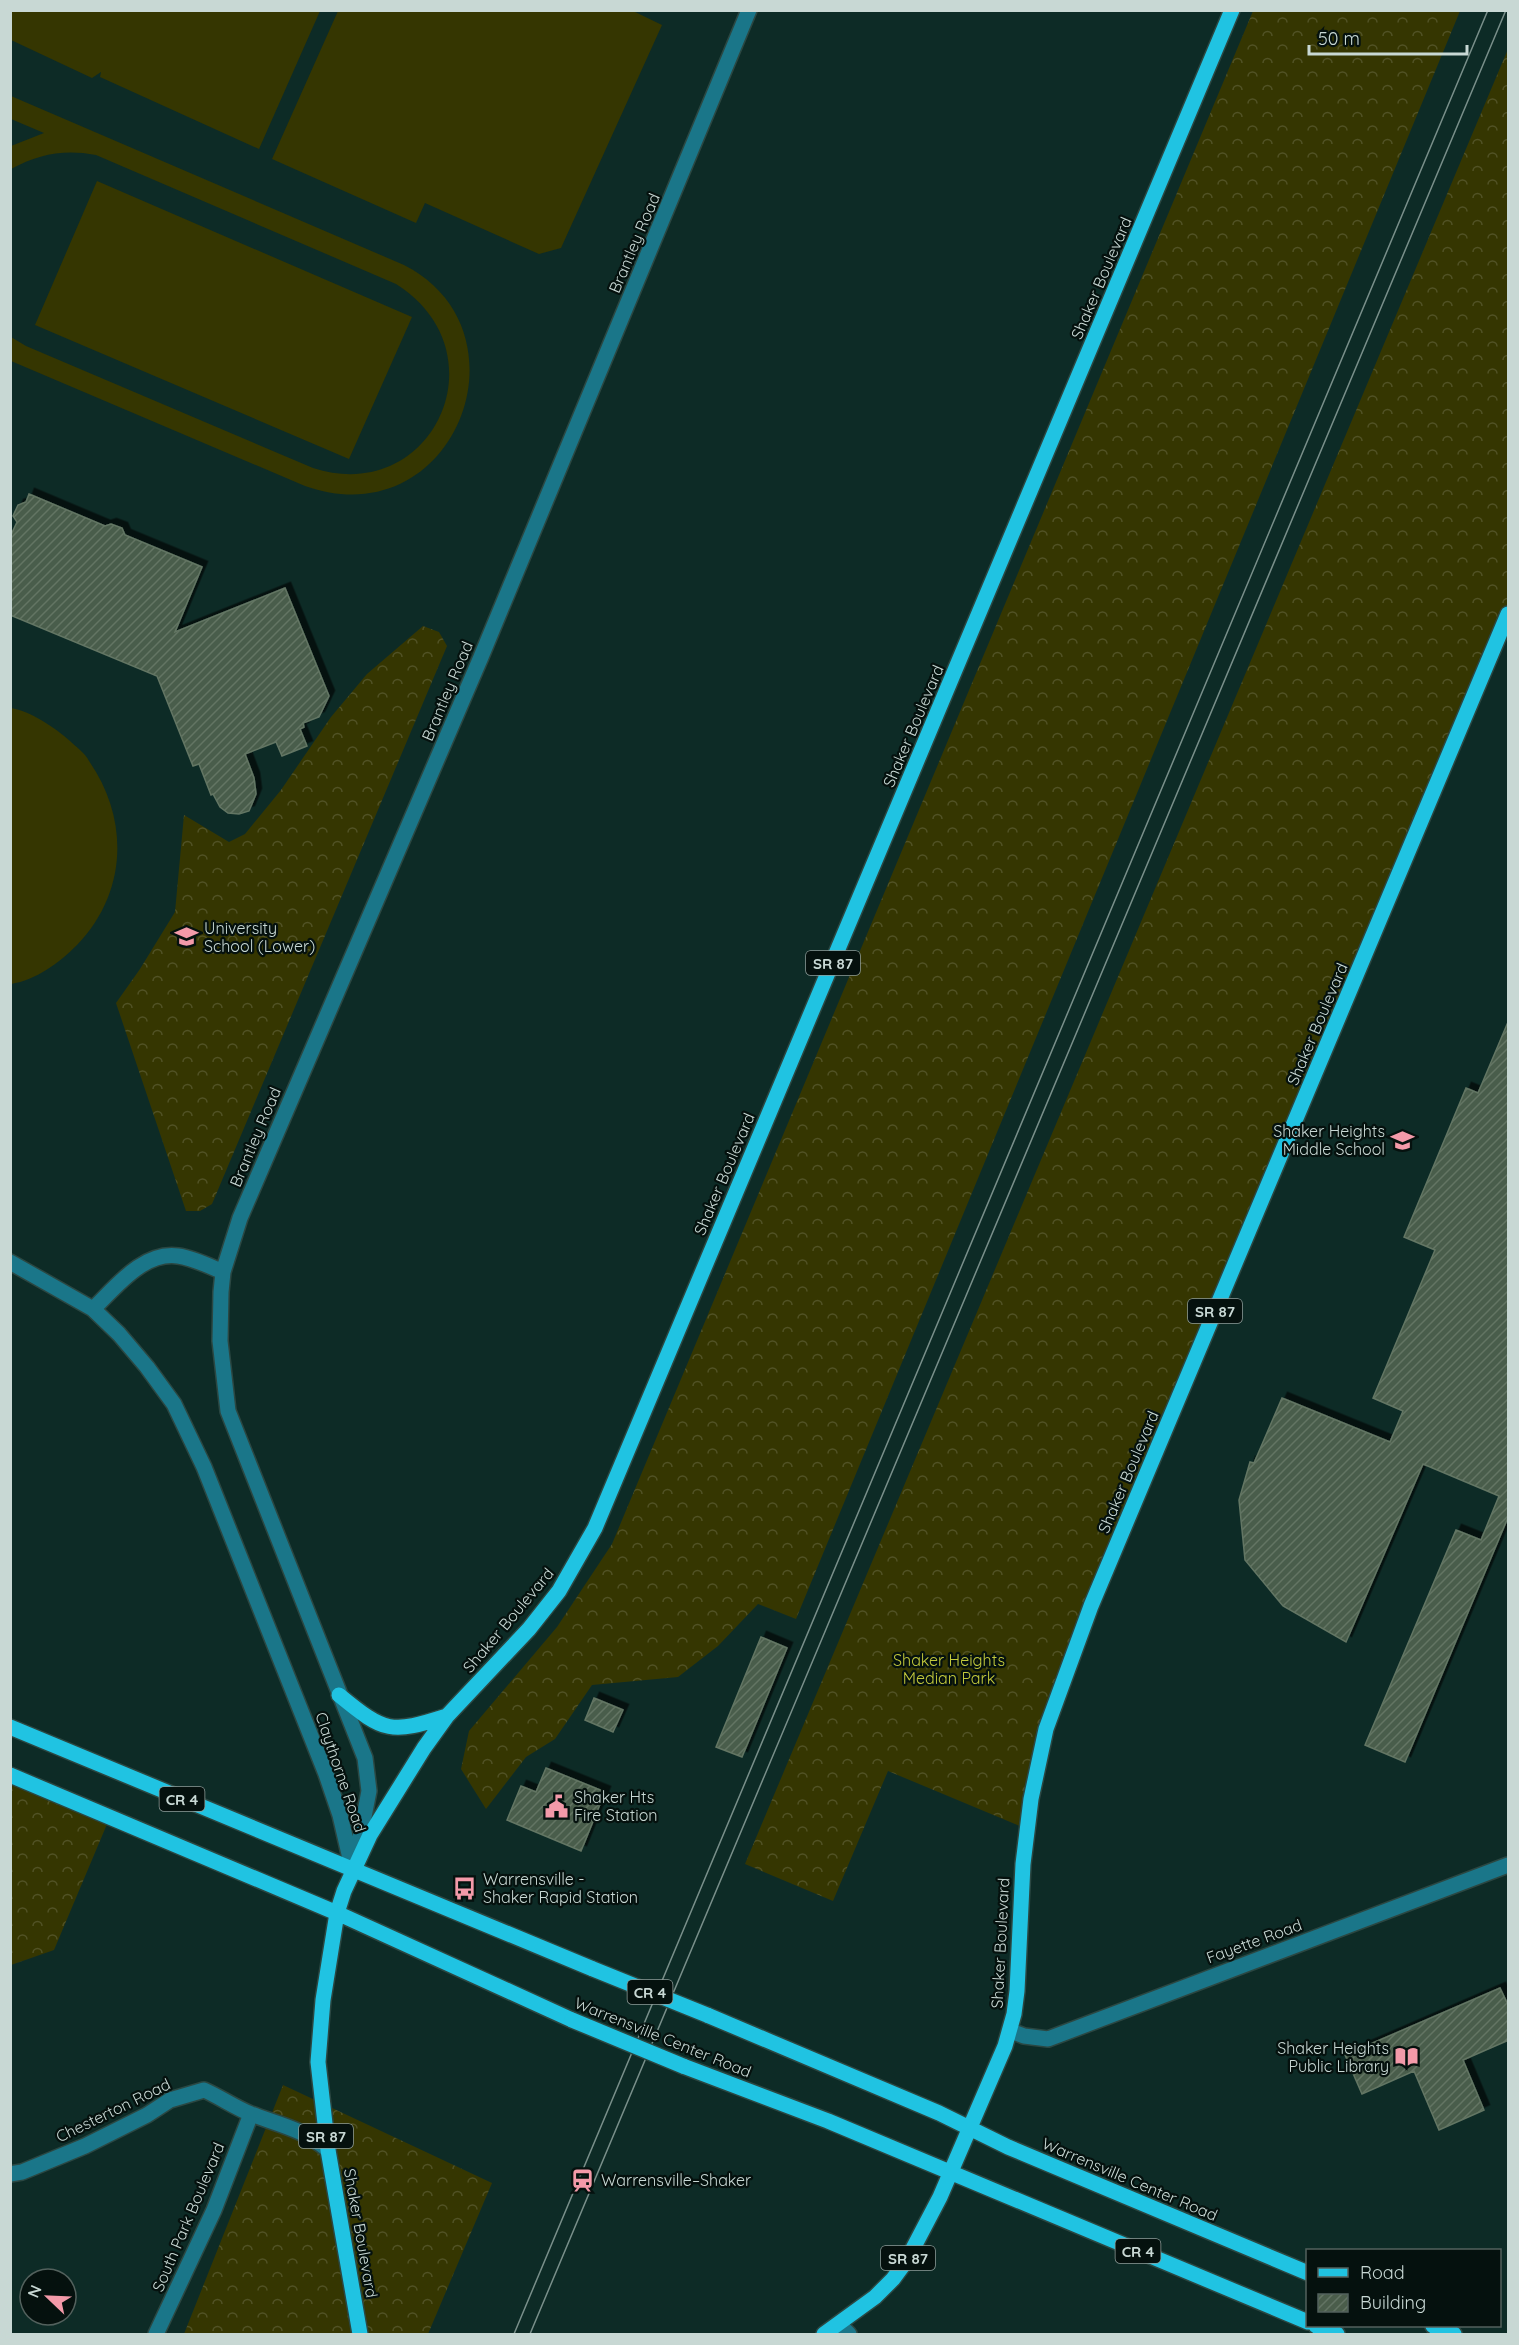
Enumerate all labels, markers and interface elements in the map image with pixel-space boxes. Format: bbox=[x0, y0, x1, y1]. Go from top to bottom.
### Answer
scale bar bbox=[1309, 18, 1466, 56]
text: 50 m bbox=[1318, 27, 1360, 50]
street label: Brantley Road bbox=[604, 190, 664, 296]
street label: Shaker Boulevard bbox=[1066, 214, 1136, 342]
street label: Brantley Road bbox=[417, 638, 477, 744]
street label: Shaker Boulevard bbox=[878, 662, 948, 790]
place label: University School (Lower) bbox=[204, 918, 315, 956]
school or university icon: University School (Lower) bbox=[173, 924, 199, 950]
road number: SR 87 bbox=[806, 951, 860, 975]
street label: Shaker Boulevard bbox=[1282, 960, 1352, 1088]
street label: Brantley Road bbox=[225, 1084, 285, 1190]
street label: Shaker Boulevard bbox=[689, 1110, 759, 1238]
place label: Shaker Heights Middle School bbox=[1273, 1121, 1385, 1159]
school or university icon: Shaker Heights Middle School bbox=[1390, 1127, 1416, 1153]
road number: SR 87 bbox=[1188, 1299, 1242, 1323]
street label: Shaker Boulevard bbox=[1093, 1408, 1163, 1536]
street label: Shaker Boulevard bbox=[458, 1563, 558, 1677]
park label: Shaker Heights Median Park bbox=[893, 1650, 1005, 1688]
street label: Claythorne Road bbox=[311, 1709, 371, 1835]
road number: CR 4 bbox=[160, 1787, 204, 1811]
place label: Shaker Hts Fire Station bbox=[574, 1787, 658, 1825]
public building icon: Shaker Hts Fire Station bbox=[543, 1793, 569, 1819]
place label: Warrensville - Shaker Rapid Station bbox=[483, 1869, 638, 1907]
bus stop icon: Warrensville - Shaker Rapid Station bbox=[452, 1875, 478, 1901]
street label: Shaker Boulevard bbox=[987, 1877, 1013, 2009]
street label: Fayette Road bbox=[1203, 1914, 1305, 1968]
road number: CR 4 bbox=[628, 1980, 672, 2004]
street label: Warrensville Center Road bbox=[572, 1992, 754, 2082]
place label: Shaker Heights Public Library bbox=[1277, 2038, 1389, 2076]
library icon: Shaker Heights Public Library bbox=[1394, 2044, 1420, 2070]
street label: Chesterton Road bbox=[52, 2074, 174, 2146]
road number: SR 87 bbox=[299, 2124, 353, 2148]
street label: Warrensville Center Road bbox=[1039, 2133, 1221, 2225]
street label: South Park Boulevard bbox=[148, 2139, 228, 2295]
street label: Shaker Boulevard bbox=[340, 2167, 382, 2299]
station icon: Warrensville–Shaker bbox=[570, 2167, 596, 2193]
place label: Warrensville–Shaker bbox=[601, 2170, 751, 2190]
road number: CR 4 bbox=[1116, 2239, 1160, 2263]
road number: SR 87 bbox=[881, 2246, 935, 2270]
legend bbox=[1306, 2249, 1501, 2327]
text: Road bbox=[1360, 2261, 1405, 2284]
north arrow bbox=[18, 2267, 78, 2327]
text: N bbox=[23, 2282, 46, 2300]
text: Building bbox=[1360, 2291, 1426, 2314]

